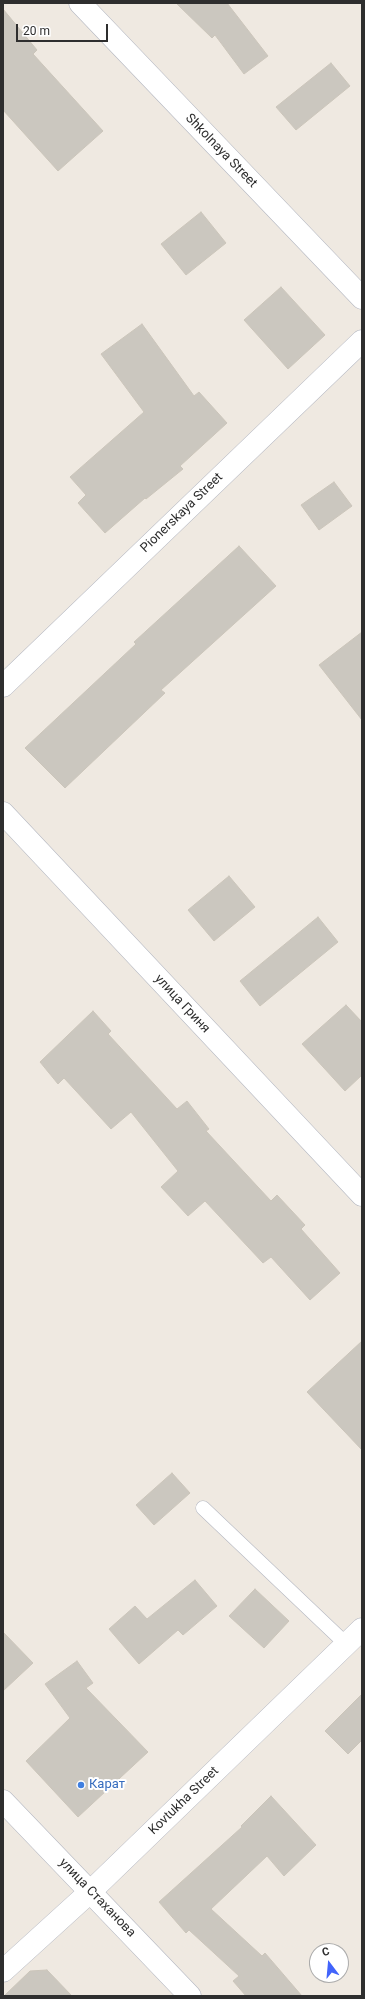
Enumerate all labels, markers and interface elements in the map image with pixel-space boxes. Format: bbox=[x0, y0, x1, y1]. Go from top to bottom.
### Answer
scale bar bbox=[18, 16, 110, 42]
text: 20 m bbox=[23, 24, 50, 38]
street label: Shkolnaya Street bbox=[182, 111, 260, 191]
street label: Pionerskaya Street bbox=[138, 470, 226, 556]
street label: улица Гриня bbox=[151, 972, 213, 1036]
street label: Kovtukha Street bbox=[146, 1764, 222, 1838]
place label: Карат bbox=[89, 1777, 125, 1793]
marker: Карат bbox=[76, 1780, 86, 1790]
street label: улица Стаханова bbox=[55, 1855, 139, 1941]
north arrow bbox=[309, 1943, 349, 1983]
text: С bbox=[321, 1945, 331, 1959]

